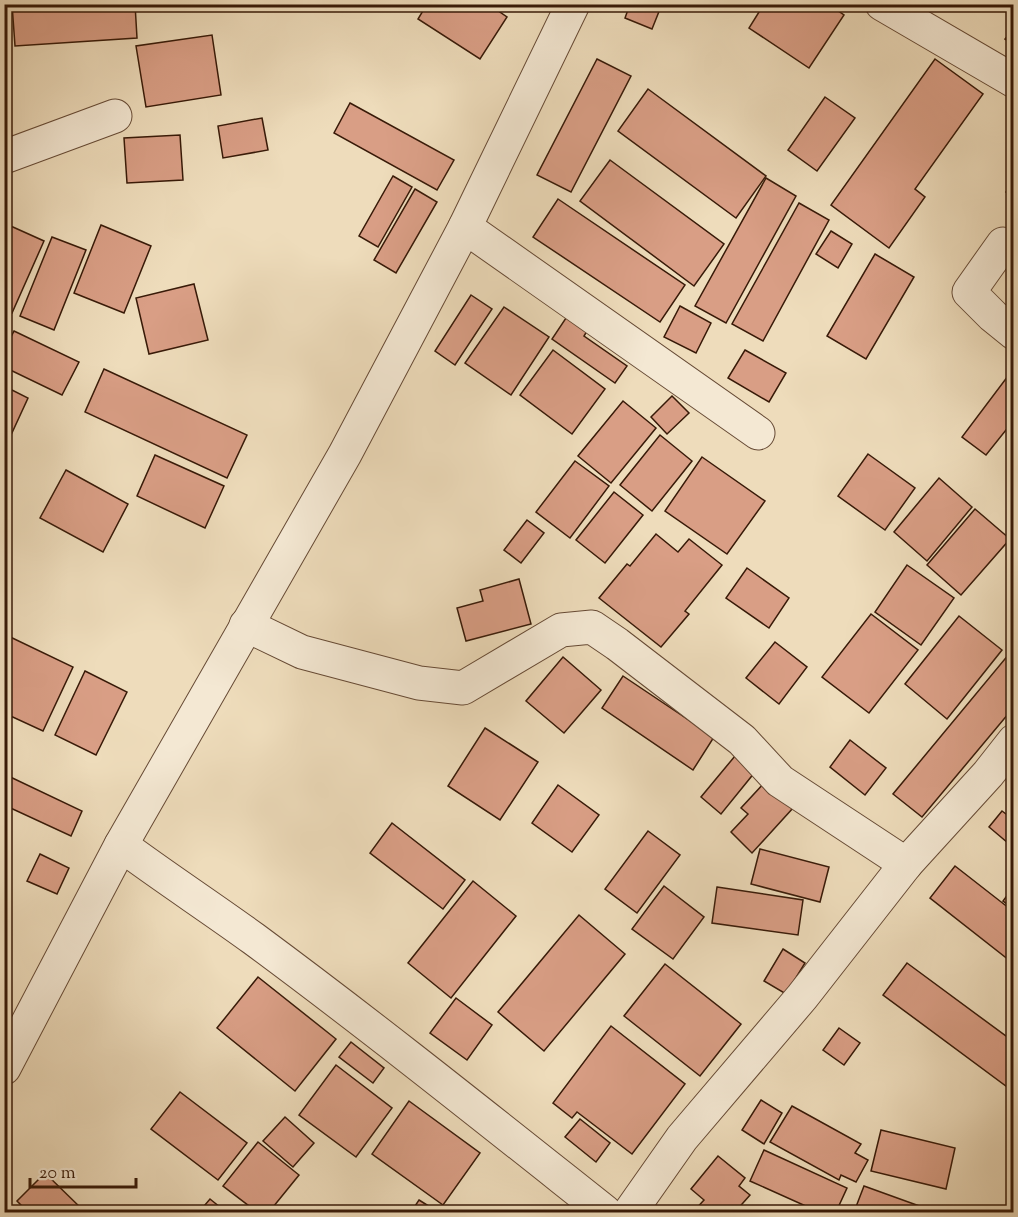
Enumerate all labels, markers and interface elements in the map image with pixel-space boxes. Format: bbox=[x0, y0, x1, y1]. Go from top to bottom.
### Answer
scale bar bbox=[30, 1151, 136, 1189]
text: 20 m bbox=[39, 1161, 76, 1187]

